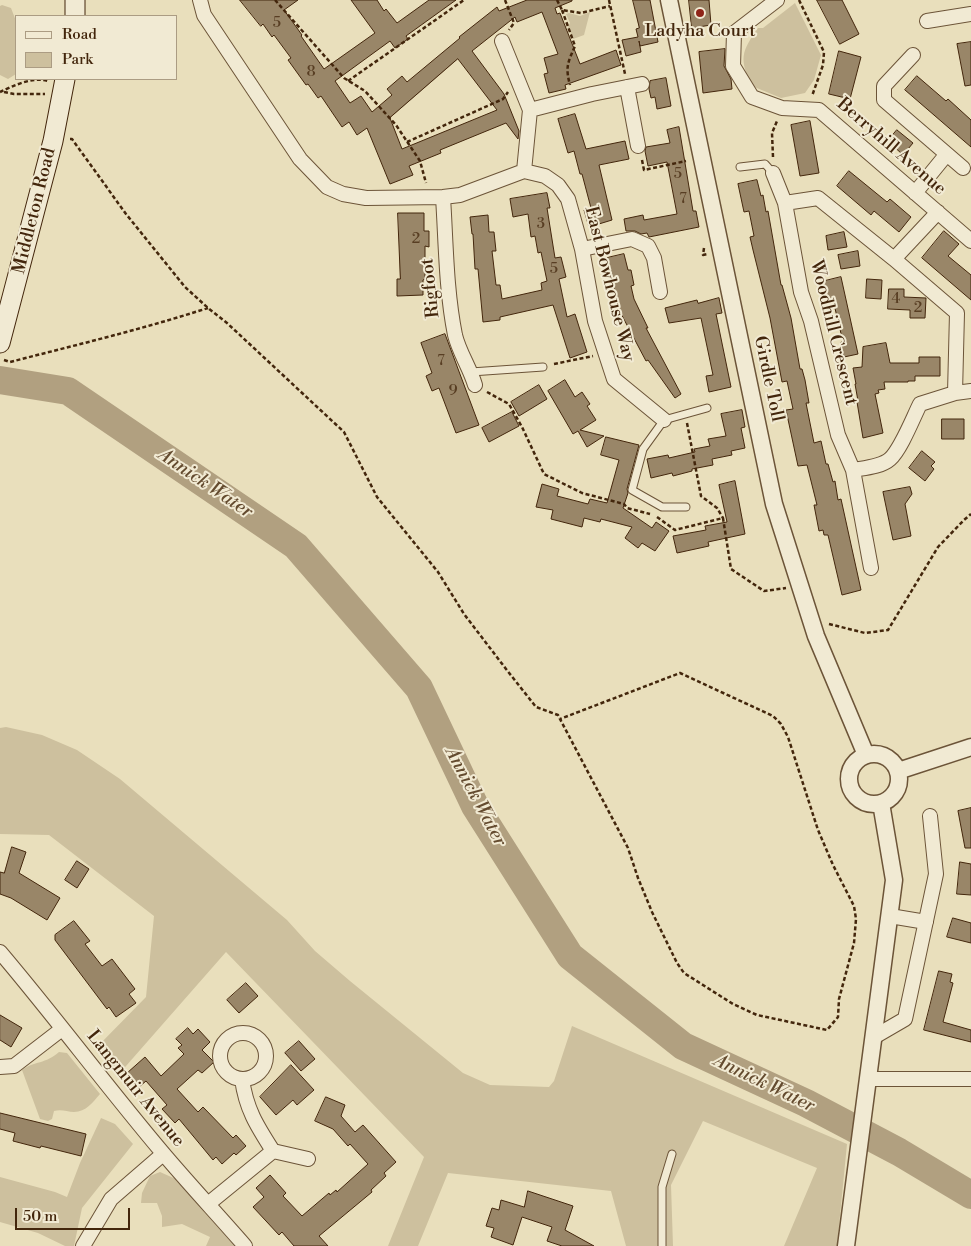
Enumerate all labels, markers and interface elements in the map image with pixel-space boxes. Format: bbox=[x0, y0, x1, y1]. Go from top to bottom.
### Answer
marker: Ladyha Court bbox=[694, 7, 706, 19]
house number: 5 bbox=[273, 14, 281, 32]
legend bbox=[15, 15, 178, 80]
place label: Ladyha Court bbox=[644, 21, 756, 43]
text: Road bbox=[62, 25, 97, 44]
text: Park bbox=[62, 50, 93, 69]
house number: 8 bbox=[306, 63, 316, 81]
street label: Berryhill Avenue bbox=[832, 94, 950, 200]
street label: Middleton Road bbox=[9, 146, 61, 276]
house number: 5 bbox=[674, 165, 682, 183]
house number: 7 bbox=[679, 190, 687, 208]
street label: East Bowhouse Way bbox=[579, 204, 639, 364]
house number: 3 bbox=[537, 215, 545, 233]
house number: 2 bbox=[412, 230, 420, 248]
street label: Rigfoot bbox=[417, 257, 445, 319]
street label: Woodhill Crescent bbox=[805, 258, 861, 408]
house number: 5 bbox=[550, 260, 558, 278]
house number: 4 bbox=[892, 290, 900, 308]
house number: 2 bbox=[914, 299, 922, 317]
street label: Girdle Toll bbox=[748, 334, 788, 424]
house number: 7 bbox=[437, 352, 445, 370]
house number: 9 bbox=[448, 382, 458, 400]
water label: Annick Water bbox=[153, 444, 257, 524]
water label: Annick Water bbox=[439, 743, 511, 851]
street label: Langmuir Avenue bbox=[81, 1026, 189, 1152]
water label: Annick Water bbox=[710, 1050, 818, 1118]
scale bar bbox=[18, 1198, 132, 1230]
text: 50 m bbox=[23, 1207, 57, 1226]

